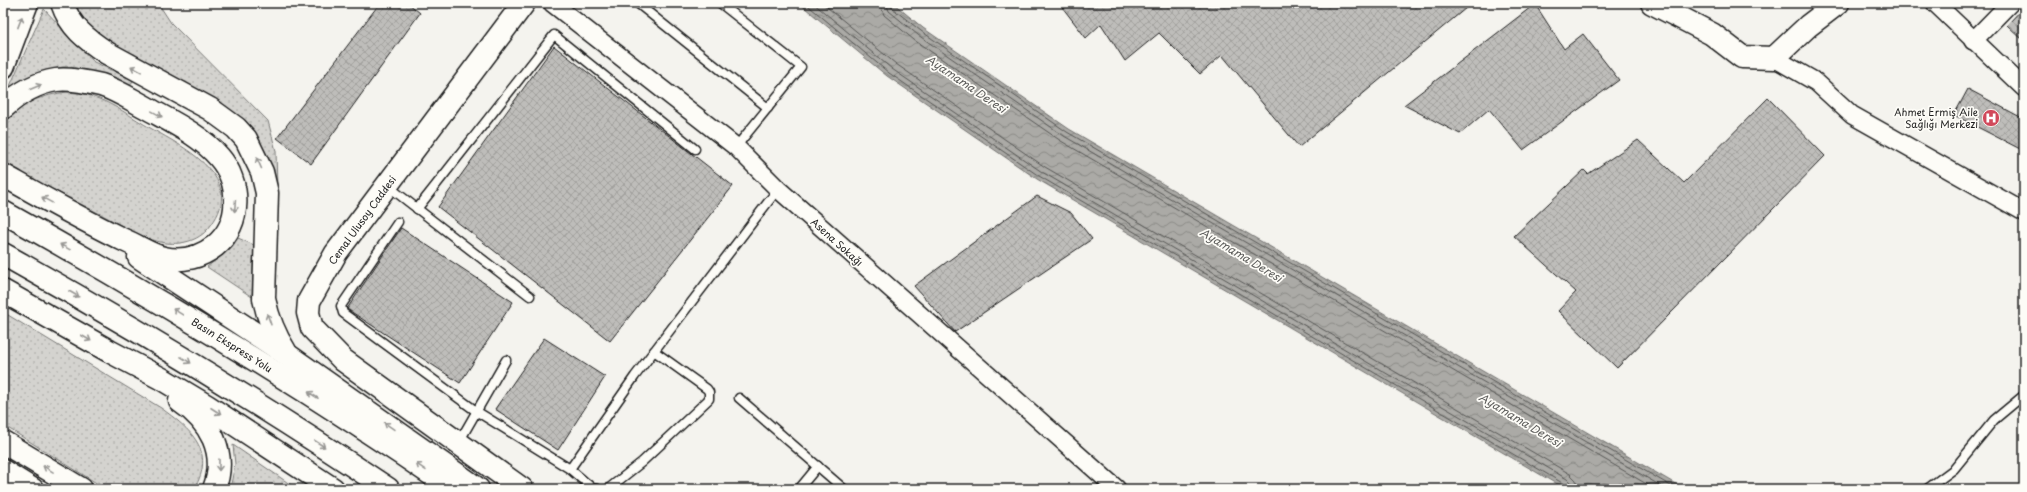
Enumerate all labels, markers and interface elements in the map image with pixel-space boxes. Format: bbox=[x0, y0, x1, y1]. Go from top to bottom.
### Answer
one-way arrow bbox=[16, 16, 24, 28]
water label: Ayamama Deresi bbox=[923, 50, 1011, 118]
one-way arrow bbox=[131, 64, 143, 72]
one-way arrow bbox=[29, 83, 41, 91]
place label: Ahmet Ermiş Aile Sağlığı Merkezi bbox=[1894, 104, 1978, 131]
hospital icon: Ahmet Ermiş Aile Sağlığı Merkezi bbox=[1981, 108, 2001, 128]
one-way arrow bbox=[151, 110, 163, 118]
one-way arrow bbox=[254, 157, 262, 169]
street label: Cemal Ulusoy Caddesi bbox=[324, 172, 399, 267]
one-way arrow bbox=[42, 195, 54, 203]
one-way arrow bbox=[232, 199, 239, 212]
street label: Asena Sokağı bbox=[808, 214, 867, 269]
water label: Ayamama Deresi bbox=[1197, 223, 1287, 287]
one-way arrow bbox=[60, 243, 72, 251]
one-way arrow bbox=[67, 291, 79, 299]
one-way arrow bbox=[173, 308, 184, 316]
one-way arrow bbox=[265, 313, 272, 326]
street label: Basın Ekspress Yolu bbox=[189, 314, 276, 376]
one-way arrow bbox=[79, 334, 91, 342]
one-way arrow bbox=[180, 356, 191, 364]
water label: Ayamama Deresi bbox=[1476, 388, 1566, 452]
one-way arrow bbox=[307, 391, 318, 399]
one-way arrow bbox=[210, 407, 221, 416]
one-way arrow bbox=[384, 422, 395, 430]
one-way arrow bbox=[314, 440, 326, 448]
one-way arrow bbox=[215, 458, 223, 471]
one-way arrow bbox=[416, 463, 427, 471]
one-way arrow bbox=[43, 465, 54, 473]

